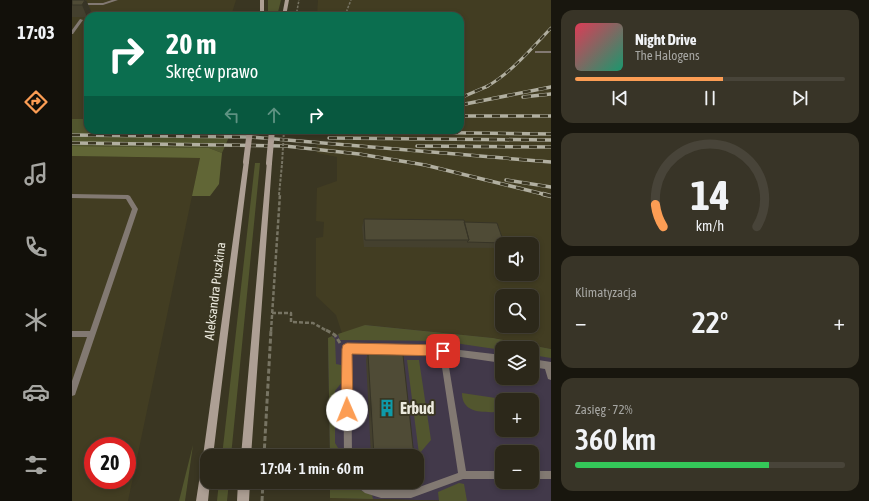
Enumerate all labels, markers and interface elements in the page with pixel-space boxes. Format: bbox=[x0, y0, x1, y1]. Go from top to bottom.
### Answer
text: 17:03 bbox=[17, 22, 55, 43]
icon: right bbox=[100, 28, 152, 80]
text: 20 m bbox=[166, 28, 216, 60]
text: Night Drive bbox=[635, 31, 697, 48]
text: The Halogens bbox=[635, 48, 700, 63]
text: Skręć w prawo bbox=[166, 61, 258, 82]
icon: previous bbox=[609, 87, 631, 109]
icon: pause bbox=[699, 87, 721, 109]
icon: next bbox=[789, 87, 811, 109]
icon: directions bbox=[22, 88, 50, 116]
icon: left bbox=[221, 104, 243, 126]
icon: ahead bbox=[263, 104, 285, 126]
icon: right bbox=[305, 104, 327, 126]
icon: music bbox=[22, 160, 50, 188]
text: 14 bbox=[690, 171, 730, 219]
text: km/h bbox=[696, 218, 724, 234]
icon: phone bbox=[22, 233, 50, 261]
map controls bbox=[495, 237, 539, 489]
button: sound bbox=[495, 237, 539, 281]
street label: Aleksandra Puszkina bbox=[202, 241, 228, 341]
text: Klimatyzacja bbox=[575, 285, 637, 300]
button: search bbox=[495, 289, 539, 333]
text: 22° bbox=[692, 305, 728, 339]
icon: climate bbox=[22, 306, 50, 334]
text: − bbox=[575, 309, 586, 335]
text: + bbox=[834, 309, 845, 335]
pin bbox=[426, 334, 460, 368]
icon: arrive bbox=[432, 340, 454, 362]
button: layers bbox=[495, 341, 539, 385]
icon: car bbox=[22, 378, 50, 406]
position arrow bbox=[326, 389, 368, 431]
button: + bbox=[495, 393, 539, 437]
building icon: Erbud bbox=[377, 398, 397, 418]
place label: Erbud bbox=[400, 399, 435, 417]
text: Zasięg · 72% bbox=[575, 402, 633, 417]
text: 360 km bbox=[575, 422, 656, 456]
speed limit sign: 20 bbox=[84, 437, 136, 489]
button: − bbox=[495, 445, 539, 489]
icon: filters bbox=[22, 451, 50, 479]
text: 17:04 · 1 min · 60 m bbox=[260, 460, 364, 477]

